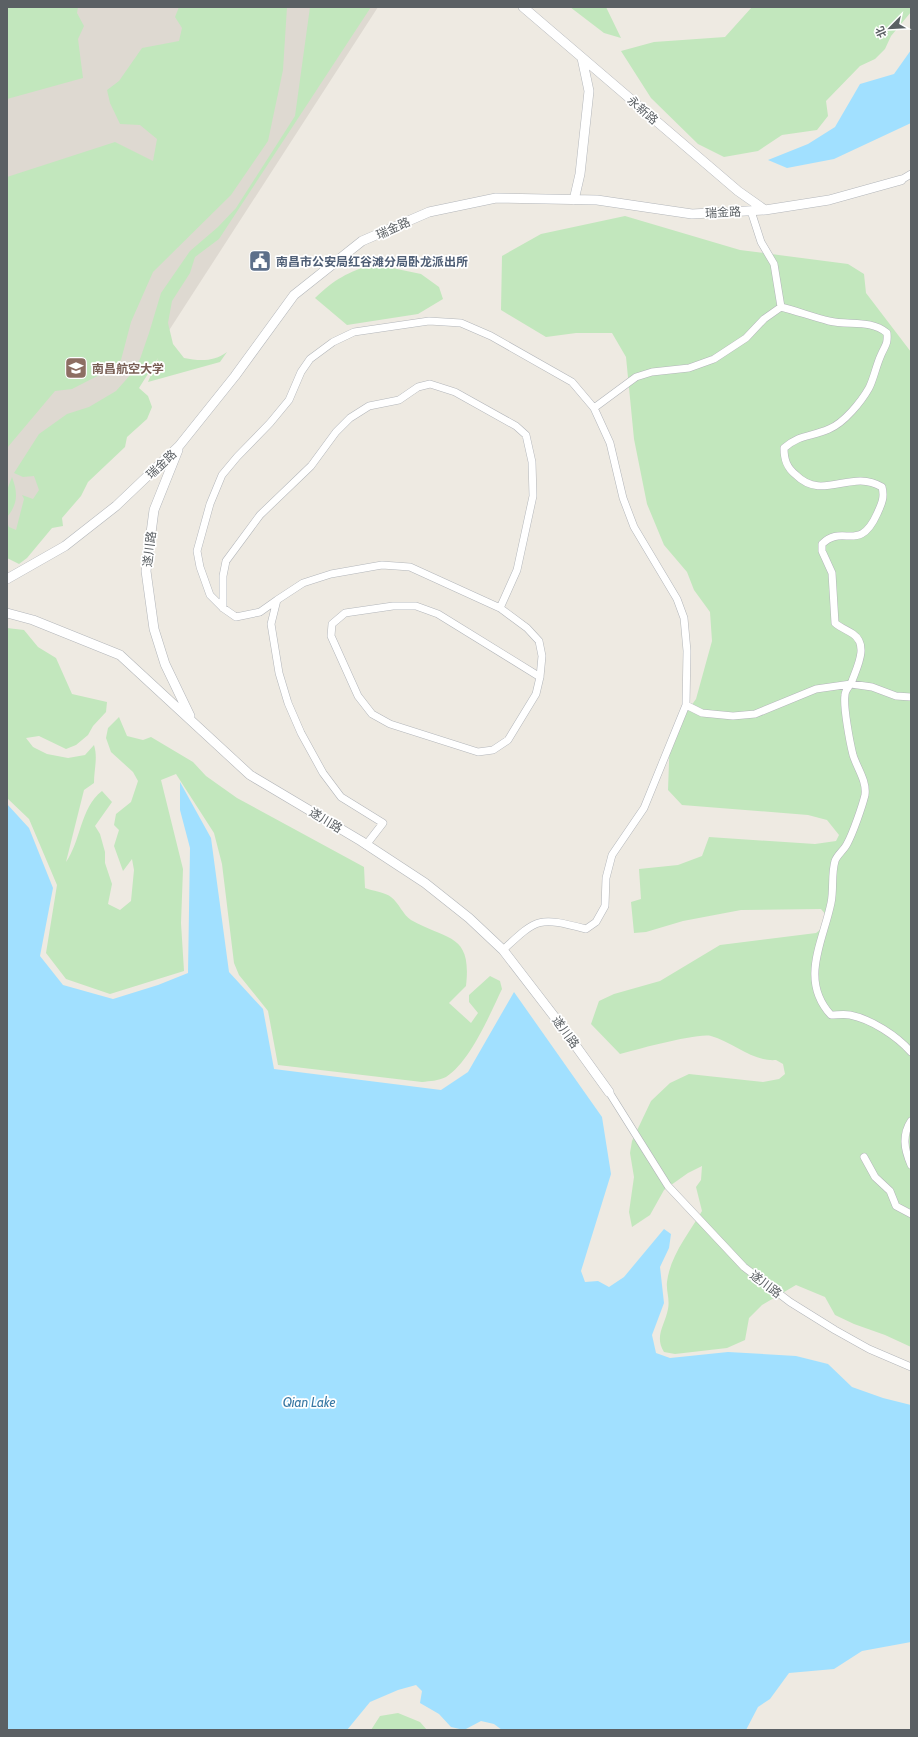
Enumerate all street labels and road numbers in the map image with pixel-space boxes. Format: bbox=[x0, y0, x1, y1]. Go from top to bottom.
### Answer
street label: 永新路 bbox=[624, 93, 662, 127]
street label: 瑞金路 bbox=[705, 204, 741, 220]
street label: 瑞金路 bbox=[373, 214, 413, 242]
street label: 瑞金路 bbox=[143, 446, 179, 482]
street label: 遂川路 bbox=[139, 530, 159, 568]
street label: 遂川路 bbox=[307, 804, 345, 836]
street label: 遂川路 bbox=[549, 1013, 583, 1051]
street label: 遂川路 bbox=[747, 1267, 785, 1301]

